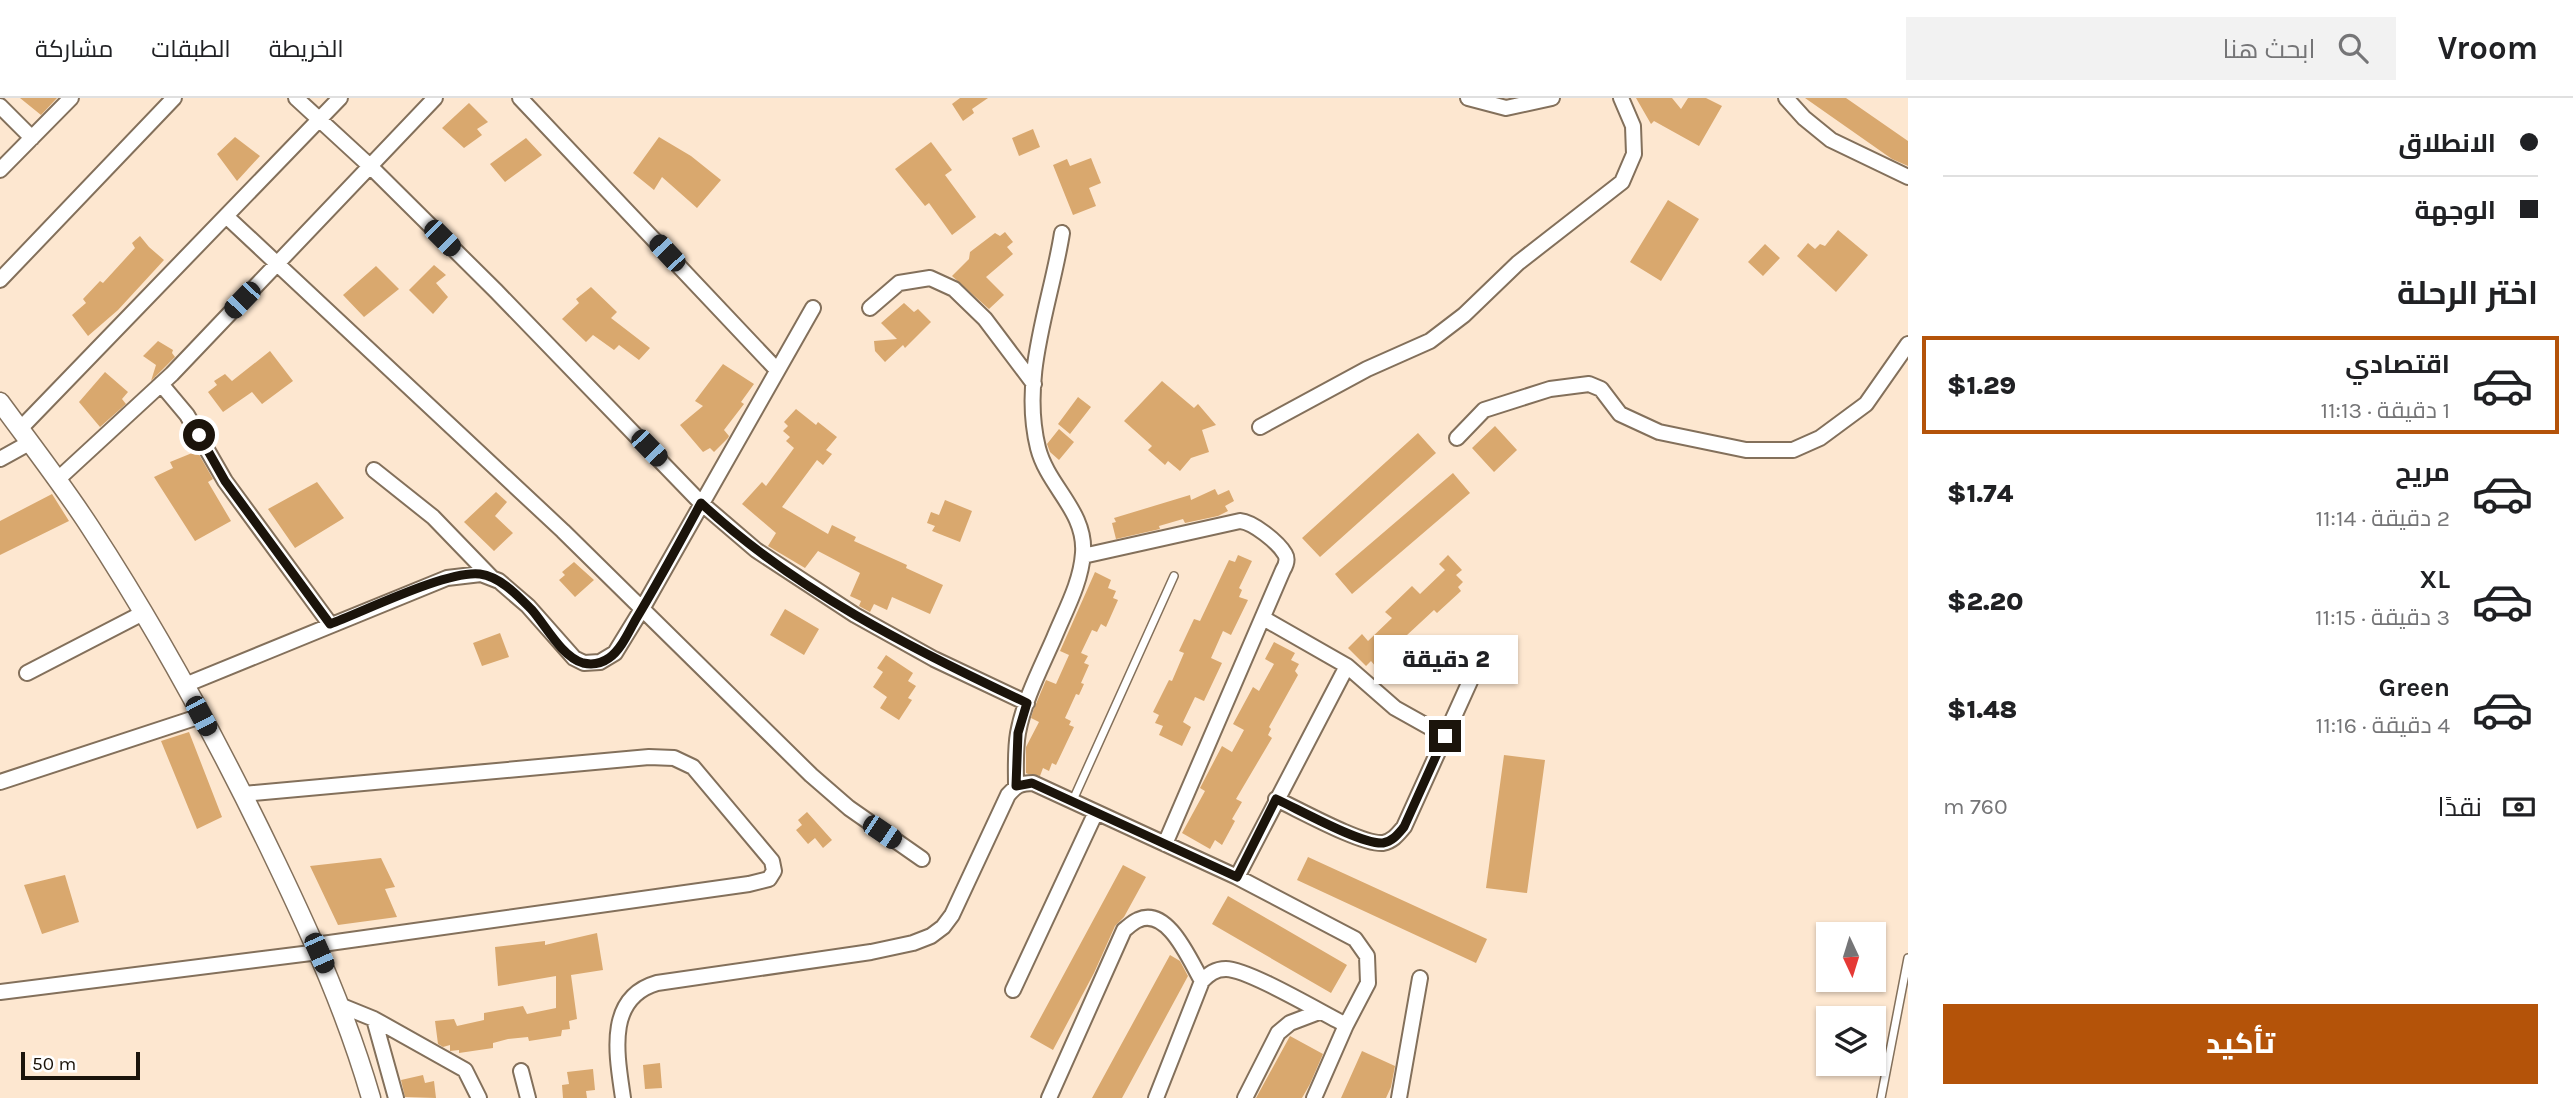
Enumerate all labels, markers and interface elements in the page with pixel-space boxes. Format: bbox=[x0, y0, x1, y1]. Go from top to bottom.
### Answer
search box bbox=[1906, 17, 2396, 80]
icon: search bbox=[2334, 29, 2372, 67]
text: Vroom bbox=[2438, 29, 2538, 67]
text: ابحث هنا bbox=[2223, 34, 2316, 65]
text: مشاركة bbox=[35, 35, 113, 63]
text: الطبقات bbox=[151, 35, 231, 63]
text: الخريطة bbox=[269, 35, 344, 63]
text: الانطلاق bbox=[2398, 128, 2496, 159]
text: الوجهة bbox=[2415, 195, 2496, 226]
car bbox=[420, 216, 465, 260]
car bbox=[645, 230, 690, 276]
text: اختر الرحلة bbox=[2397, 275, 2538, 312]
car bbox=[220, 278, 265, 322]
text: اقتصادي bbox=[2345, 349, 2450, 380]
icon: car bbox=[2471, 354, 2534, 417]
text: $1.29 bbox=[1947, 370, 2016, 401]
text: 1 دقيقة · 11:13 bbox=[2320, 397, 2450, 424]
route start bbox=[183, 419, 215, 451]
car bbox=[627, 426, 672, 470]
text: مريح bbox=[2395, 457, 2450, 488]
icon: car bbox=[2471, 462, 2534, 525]
text: $1.74 bbox=[1947, 478, 2013, 509]
text: 2 دقيقة · 11:14 bbox=[2315, 505, 2450, 532]
text: XL bbox=[2419, 564, 2450, 595]
icon: car bbox=[2471, 570, 2534, 633]
text: $2.20 bbox=[1947, 586, 2023, 617]
text: 3 دقيقة · 11:15 bbox=[2315, 604, 2450, 631]
callout: 2 دقيقة bbox=[1373, 634, 1517, 684]
text: 2 دقيقة bbox=[1402, 646, 1490, 673]
text: Green bbox=[2378, 672, 2450, 703]
icon: car bbox=[2471, 678, 2534, 741]
car bbox=[182, 693, 221, 739]
text: $1.48 bbox=[1947, 694, 2017, 725]
text: 4 دقيقة · 11:16 bbox=[2316, 712, 2450, 739]
route end bbox=[1429, 720, 1461, 752]
icon: cash bbox=[2500, 788, 2538, 826]
text: نقدًا bbox=[2438, 792, 2482, 823]
text: 760 m bbox=[1943, 793, 2008, 820]
car bbox=[859, 812, 906, 852]
north arrow bbox=[1816, 922, 1886, 992]
map controls bbox=[1816, 922, 1886, 1076]
car bbox=[301, 930, 338, 976]
button: تأكيد bbox=[1943, 1004, 2538, 1084]
button: layers bbox=[1816, 1006, 1886, 1076]
scale bar bbox=[21, 1049, 140, 1081]
text: 50 m bbox=[32, 1053, 76, 1075]

